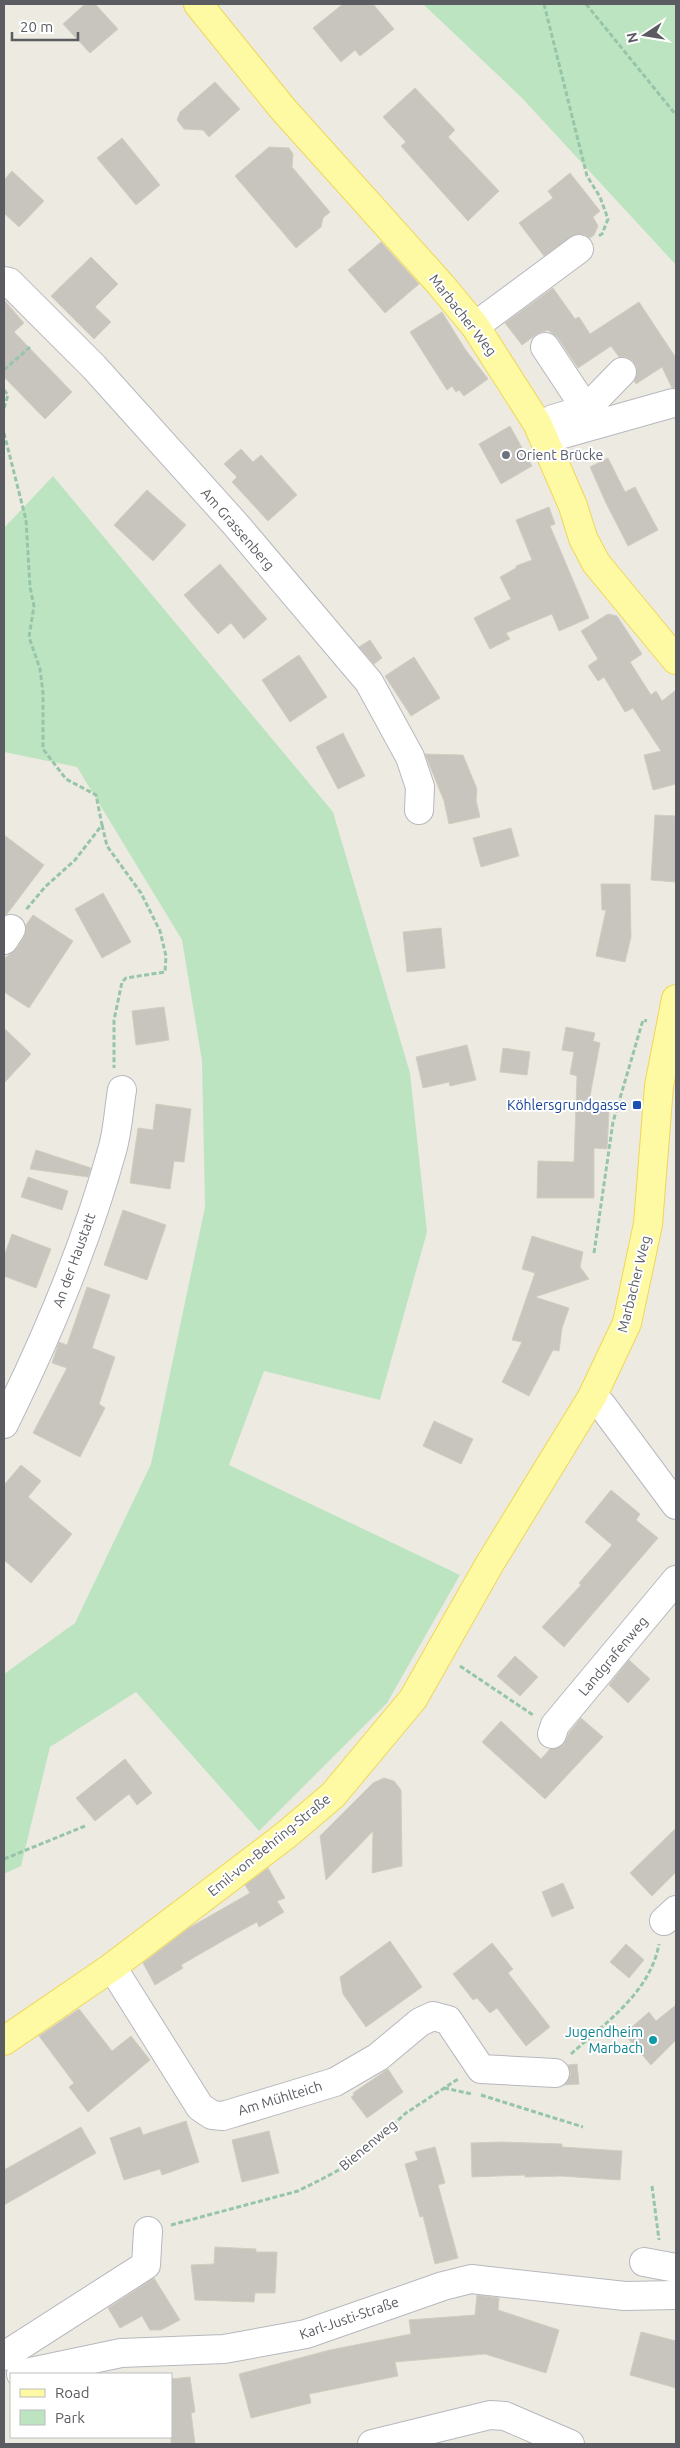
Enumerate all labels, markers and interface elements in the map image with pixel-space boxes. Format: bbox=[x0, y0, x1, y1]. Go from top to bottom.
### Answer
scale bar bbox=[12, 10, 79, 42]
north arrow bbox=[620, 10, 670, 60]
text: 20 m bbox=[20, 18, 53, 35]
text: N bbox=[623, 31, 641, 44]
street label: Marbacher Weg bbox=[426, 271, 500, 359]
place label: Orient Brücke bbox=[516, 447, 603, 463]
marker: Orient Brücke bbox=[500, 449, 512, 461]
street label: Am Grassenberg bbox=[198, 485, 278, 573]
place label: Köhlersgrundgasse bbox=[507, 1097, 627, 1113]
marker: Köhlersgrundgasse bbox=[631, 1099, 643, 1111]
street label: An der Haustatt bbox=[49, 1210, 99, 1309]
street label: Marbacher Weg bbox=[614, 1234, 654, 1334]
street label: Landgrafenweg bbox=[575, 1613, 651, 1699]
street label: Emil-von-Behring-Straße bbox=[205, 1791, 333, 1899]
place label: Jugendheim Marbach bbox=[565, 2024, 643, 2056]
marker: Jugendheim Marbach bbox=[647, 2034, 659, 2046]
street label: Am Mühlteich bbox=[236, 2078, 324, 2118]
street label: Bienenweg bbox=[336, 2116, 400, 2174]
street label: Karl-Justi-Straße bbox=[297, 2294, 401, 2342]
legend bbox=[10, 2373, 172, 2438]
text: Road bbox=[55, 2384, 90, 2401]
text: Park bbox=[55, 2409, 85, 2426]

